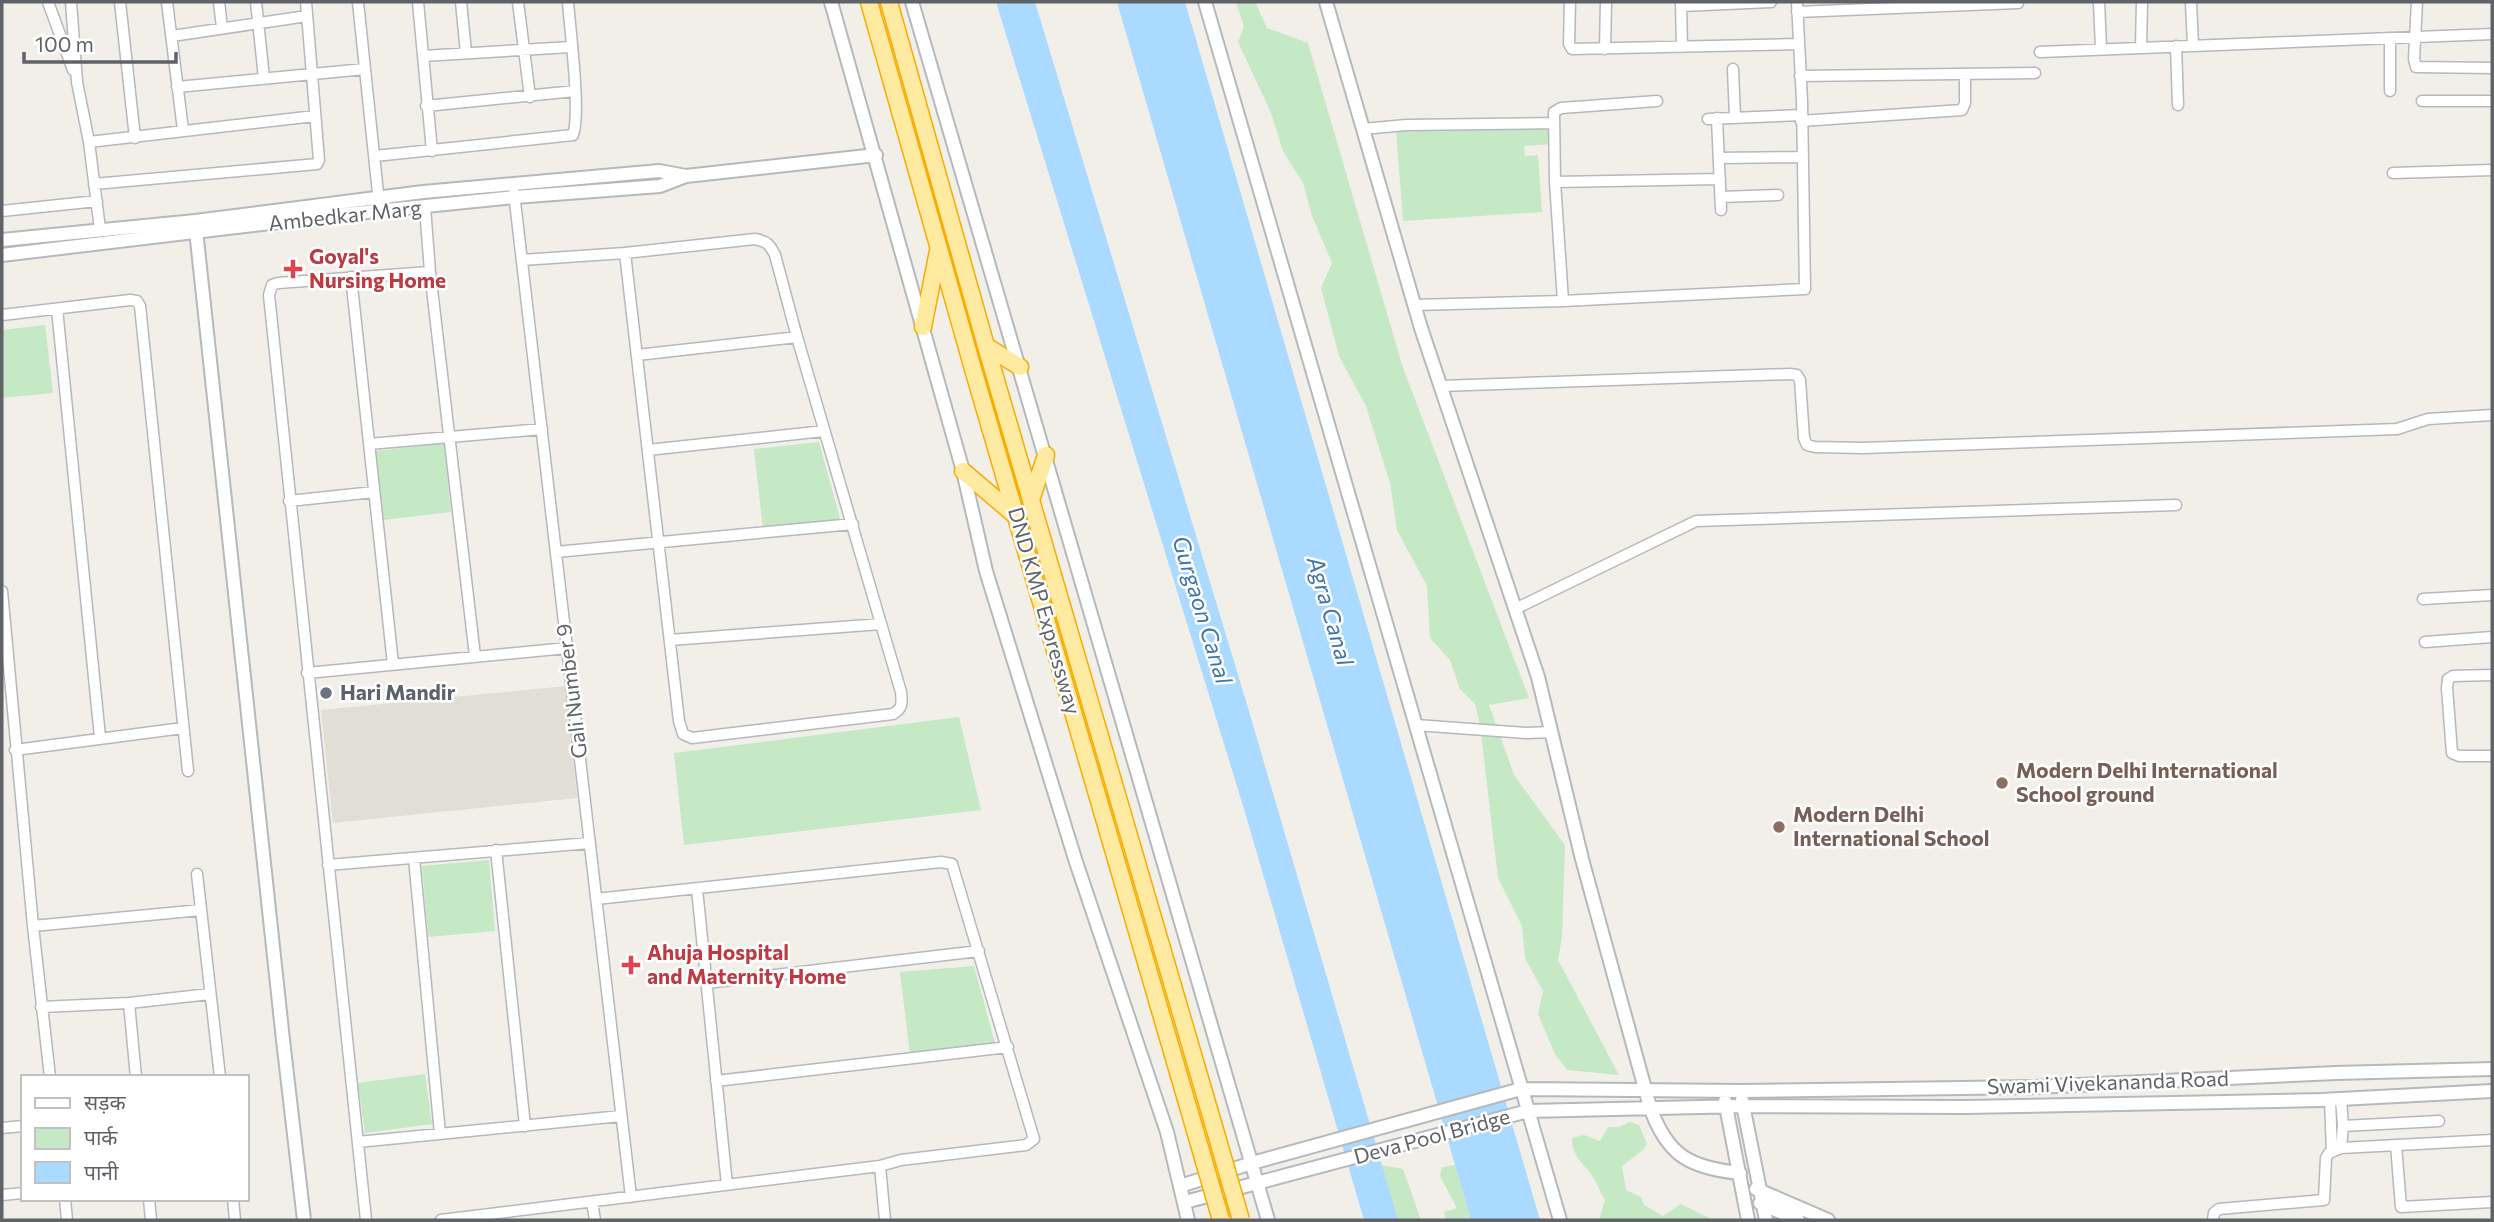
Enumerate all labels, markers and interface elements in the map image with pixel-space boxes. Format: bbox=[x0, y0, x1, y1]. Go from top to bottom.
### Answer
scale bar bbox=[24, 21, 177, 65]
text: 100 m bbox=[35, 31, 94, 56]
street label: Ambedkar Marg bbox=[267, 194, 423, 235]
place label: Goyal's Nursing Home bbox=[309, 243, 446, 292]
marker: Goyal's Nursing Home bbox=[283, 259, 303, 279]
street label: DND KMP Expressway bbox=[1004, 504, 1087, 717]
water label: Gurgaon Canal bbox=[1167, 532, 1239, 688]
water label: Agra Canal bbox=[1302, 552, 1360, 670]
street label: Gali Number 9 bbox=[550, 622, 591, 760]
place label: Hari Mandir bbox=[340, 679, 456, 704]
marker: Hari Mandir bbox=[318, 685, 334, 701]
place label: Modern Delhi International School ground bbox=[2016, 757, 2278, 806]
marker: Modern Delhi International School ground bbox=[1994, 775, 2010, 791]
place label: Modern Delhi International School bbox=[1793, 801, 1989, 850]
marker: Modern Delhi International School bbox=[1771, 819, 1787, 835]
place label: Ahuja Hospital and Maternity Home bbox=[647, 939, 846, 988]
marker: Ahuja Hospital and Maternity Home bbox=[621, 955, 641, 975]
street label: Swami Vivekananda Road bbox=[1987, 1065, 2229, 1098]
legend bbox=[21, 1075, 248, 1201]
text: सड़क bbox=[84, 1089, 126, 1114]
street label: Deva Pool Bridge bbox=[1351, 1103, 1513, 1168]
text: पार्क bbox=[84, 1124, 118, 1149]
text: पानी bbox=[84, 1159, 119, 1184]

